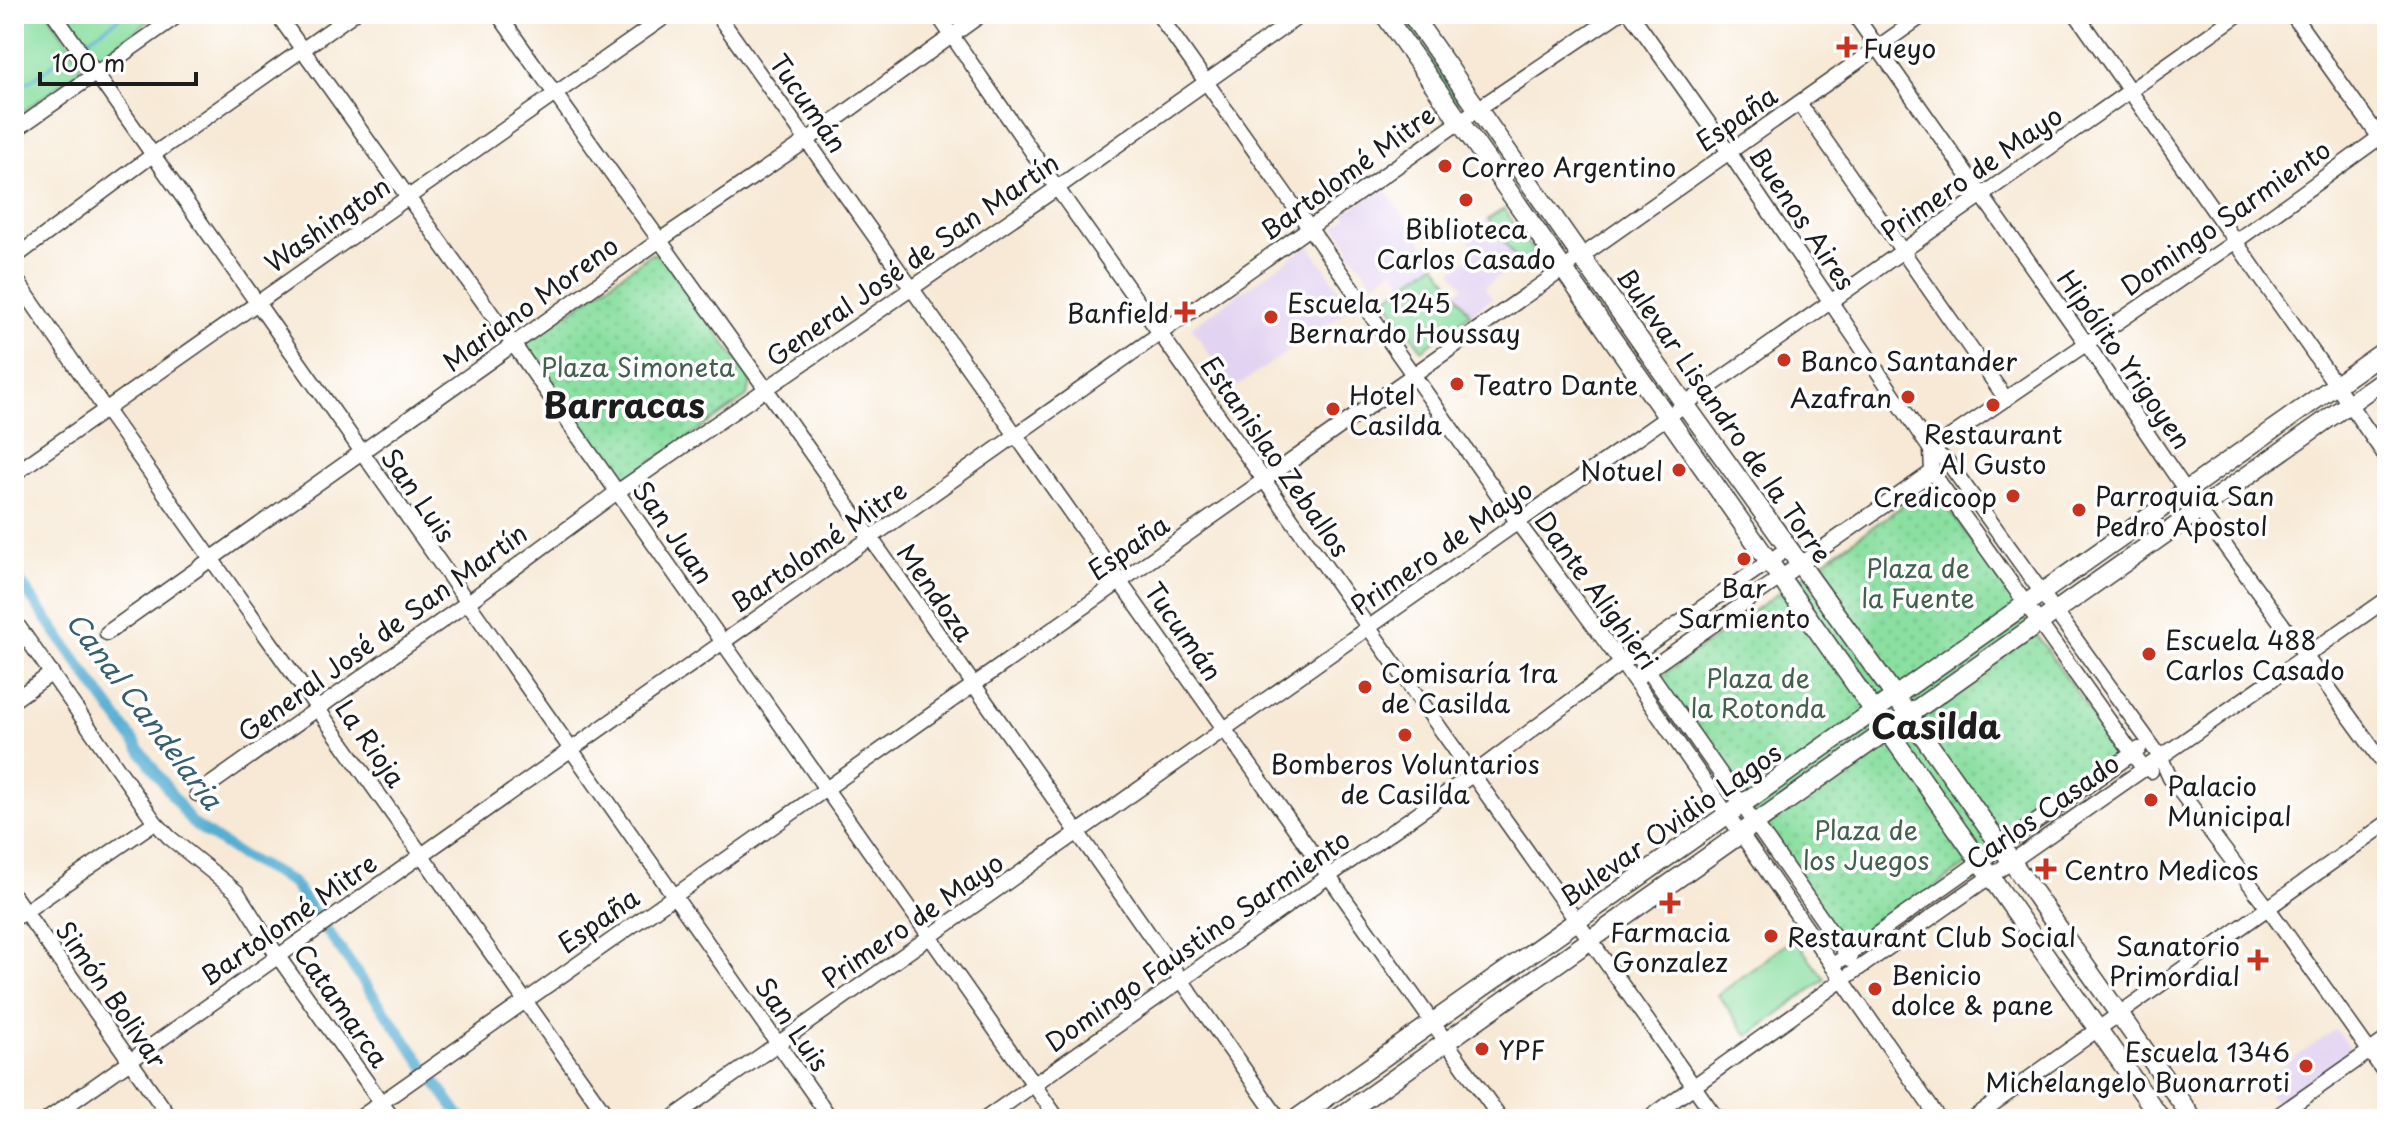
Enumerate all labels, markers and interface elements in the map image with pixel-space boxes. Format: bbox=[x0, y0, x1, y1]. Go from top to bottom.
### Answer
place label: Fueyo bbox=[1863, 28, 1936, 67]
scale bar bbox=[40, 36, 196, 86]
marker: Fueyo bbox=[1838, 38, 1856, 56]
text: 100 m bbox=[52, 44, 125, 80]
street label: Tucumán bbox=[761, 46, 857, 160]
street label: España bbox=[1687, 75, 1785, 160]
street label: Bartolomé Mitre bbox=[1251, 95, 1443, 249]
street label: Primero de Mayo bbox=[1872, 96, 2070, 250]
street label: Domingo Sarmiento bbox=[2112, 130, 2338, 304]
street label: Buenos Aires bbox=[1740, 138, 1866, 298]
street label: General José de San Martín bbox=[758, 143, 1066, 375]
place label: Correo Argentino bbox=[1461, 147, 1676, 186]
marker: Correo Argentino bbox=[1436, 157, 1454, 175]
street label: Washington bbox=[256, 166, 398, 282]
marker: Biblioteca Carlos Casado bbox=[1457, 191, 1475, 209]
place label: Biblioteca Carlos Casado bbox=[1376, 209, 1556, 278]
street label: Mariano Moreno bbox=[434, 226, 626, 380]
street label: Bulevar Lisandro de la Torre bbox=[1608, 259, 1842, 571]
street label: Hipólito Yrigoyen bbox=[2048, 261, 2202, 457]
place label: Escuela 1245 Bernardo Houssay bbox=[1287, 283, 1521, 352]
place label: Banfield bbox=[1067, 293, 1169, 332]
marker: Banfield bbox=[1176, 303, 1194, 321]
marker: Escuela 1245 Bernardo Houssay bbox=[1262, 308, 1280, 326]
place label: Banco Santander bbox=[1800, 341, 2017, 380]
park label: Plaza Simoneta bbox=[541, 347, 736, 386]
street label: Estanislao Zeballos bbox=[1192, 347, 1360, 565]
marker: Banco Santander bbox=[1775, 351, 1793, 369]
place label: Teatro Dante bbox=[1473, 365, 1638, 404]
place label: Hotel Casilda bbox=[1349, 375, 1442, 444]
marker: Teatro Dante bbox=[1448, 375, 1466, 393]
district label: Barracas bbox=[543, 378, 705, 430]
place label: Azafran bbox=[1790, 378, 1892, 417]
marker: Azafran bbox=[1899, 388, 1917, 406]
marker: Restaurant Al Gusto bbox=[1984, 396, 2002, 414]
marker: Hotel Casilda bbox=[1324, 400, 1342, 418]
place label: Restaurant Al Gusto bbox=[1924, 414, 2062, 483]
street label: San Luis bbox=[372, 440, 466, 550]
place label: Notuel bbox=[1580, 451, 1663, 490]
marker: Notuel bbox=[1670, 461, 1688, 479]
street label: Bartolomé Mitre bbox=[722, 470, 914, 622]
street label: Primero de Mayo bbox=[1342, 470, 1540, 624]
street label: San Juan bbox=[624, 472, 724, 592]
place label: Parroquia San Pedro Apostol bbox=[2095, 476, 2274, 545]
place label: Credicoop bbox=[1873, 477, 1997, 516]
marker: Credicoop bbox=[2004, 487, 2022, 505]
marker: Parroquia San Pedro Apostol bbox=[2070, 501, 2088, 519]
street label: Dante Alighieri bbox=[1526, 503, 1668, 677]
street label: España bbox=[1079, 504, 1177, 589]
street label: General José de San Martín bbox=[229, 513, 535, 751]
street label: Mendoza bbox=[888, 535, 985, 650]
park label: Plaza de la Fuente bbox=[1861, 548, 1975, 617]
marker: Bar Sarmiento bbox=[1735, 550, 1753, 568]
place label: Bar Sarmiento bbox=[1678, 568, 1810, 637]
street label: Tucumán bbox=[1136, 574, 1232, 688]
water label: Canal Candelaria bbox=[56, 602, 234, 819]
place label: Escuela 488 Carlos Casado bbox=[2165, 620, 2345, 689]
marker: Escuela 488 Carlos Casado bbox=[2140, 645, 2158, 663]
place label: Comisaría 1ra de Casilda bbox=[1381, 653, 1558, 722]
park label: Plaza de la Rotonda bbox=[1690, 658, 1826, 727]
marker: Comisaría 1ra de Casilda bbox=[1356, 678, 1374, 696]
street label: La Rioja bbox=[326, 691, 416, 796]
district label: Casilda bbox=[1871, 699, 2001, 751]
marker: Bomberos Voluntarios de Casilda bbox=[1396, 726, 1414, 744]
street label: Bulevar Ovidio Lagos bbox=[1551, 733, 1789, 915]
place label: Bomberos Voluntarios de Casilda bbox=[1270, 744, 1540, 813]
street label: Carlos Casado bbox=[1957, 744, 2127, 878]
place label: Palacio Municipal bbox=[2167, 766, 2292, 835]
marker: Palacio Municipal bbox=[2142, 791, 2160, 809]
park label: Plaza de los Juegos bbox=[1803, 810, 1929, 879]
street label: Domingo Faustino Sarmiento bbox=[1037, 819, 1357, 1061]
street label: Bartolomé Mitre bbox=[192, 843, 384, 995]
street label: Primero de Mayo bbox=[813, 843, 1011, 997]
place label: Centro Medicos bbox=[2064, 850, 2258, 889]
marker: Centro Medicos bbox=[2035, 858, 2057, 880]
street label: España bbox=[549, 877, 647, 962]
marker: Farmacia Gonzalez bbox=[1661, 894, 1679, 912]
place label: Farmacia Gonzalez bbox=[1610, 912, 1730, 981]
street label: Simón Bolivar bbox=[47, 913, 177, 1076]
place label: Restaurant Club Social bbox=[1787, 917, 2076, 956]
place label: Sanatorio Primordial bbox=[2109, 926, 2240, 995]
marker: Restaurant Club Social bbox=[1762, 927, 1780, 945]
street label: Catamarca bbox=[285, 935, 399, 1075]
marker: Sanatorio Primordial bbox=[2247, 949, 2269, 971]
place label: Benicio dolce & pane bbox=[1891, 955, 2054, 1024]
street label: San Luis bbox=[746, 969, 840, 1079]
marker: Benicio dolce & pane bbox=[1866, 980, 1884, 998]
place label: YPF bbox=[1498, 1030, 1545, 1069]
place label: Escuela 1346 Michelangelo Buonarroti bbox=[1985, 1032, 2290, 1101]
marker: YPF bbox=[1473, 1040, 1491, 1058]
marker: Escuela 1346 Michelangelo Buonarroti bbox=[2297, 1057, 2315, 1075]

